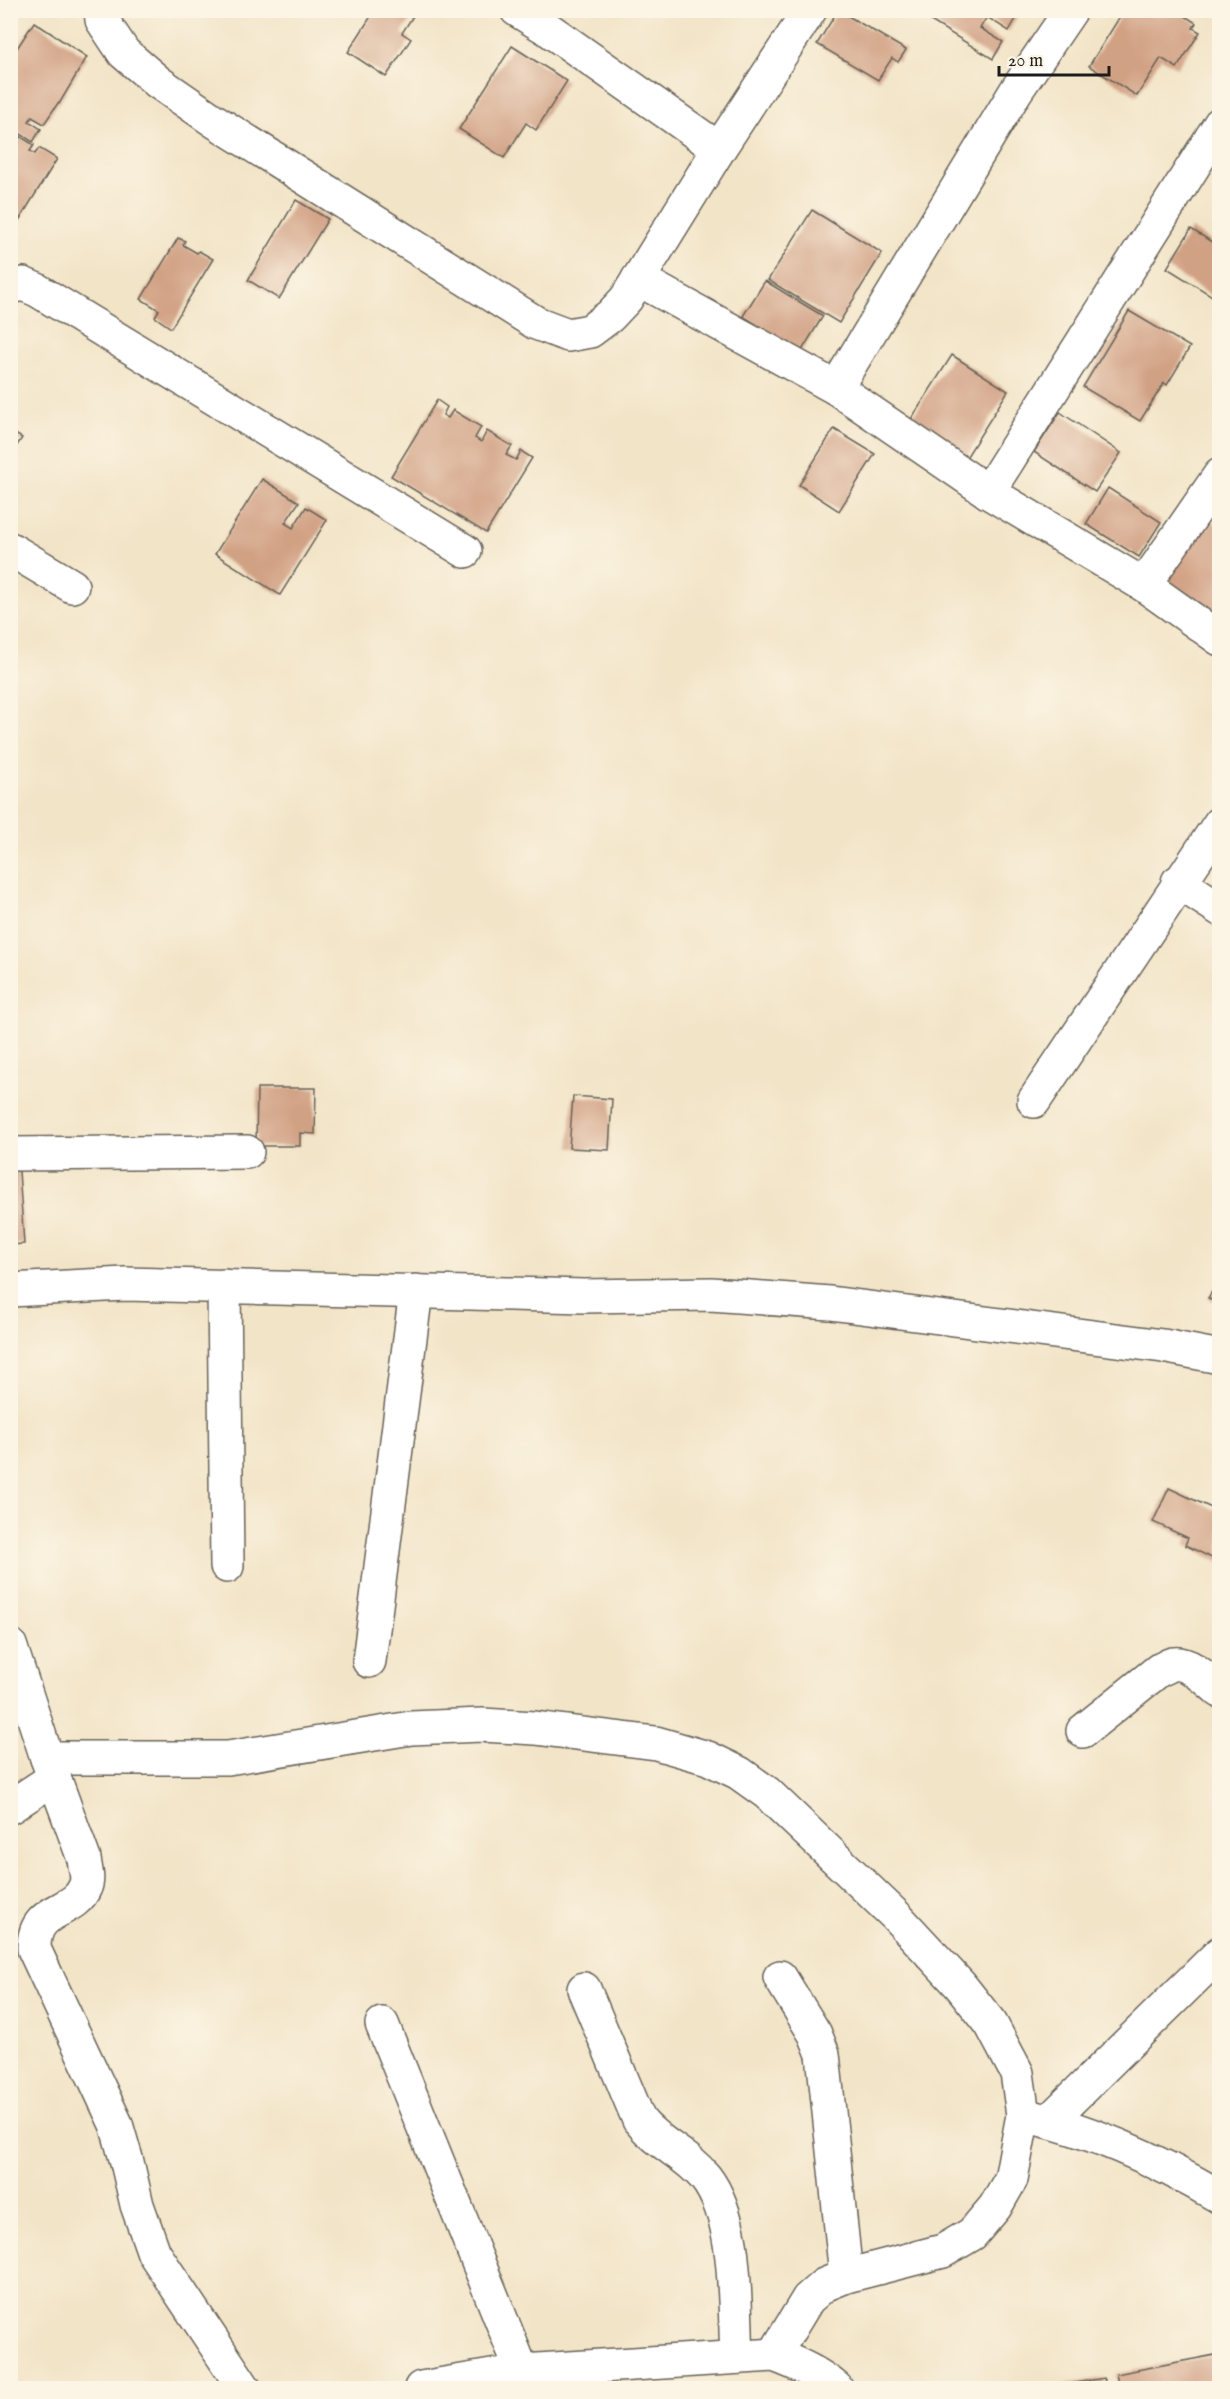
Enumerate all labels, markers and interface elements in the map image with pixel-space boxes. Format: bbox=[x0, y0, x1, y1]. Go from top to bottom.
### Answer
scale bar bbox=[999, 39, 1108, 77]
text: 20 m bbox=[1008, 50, 1043, 73]

